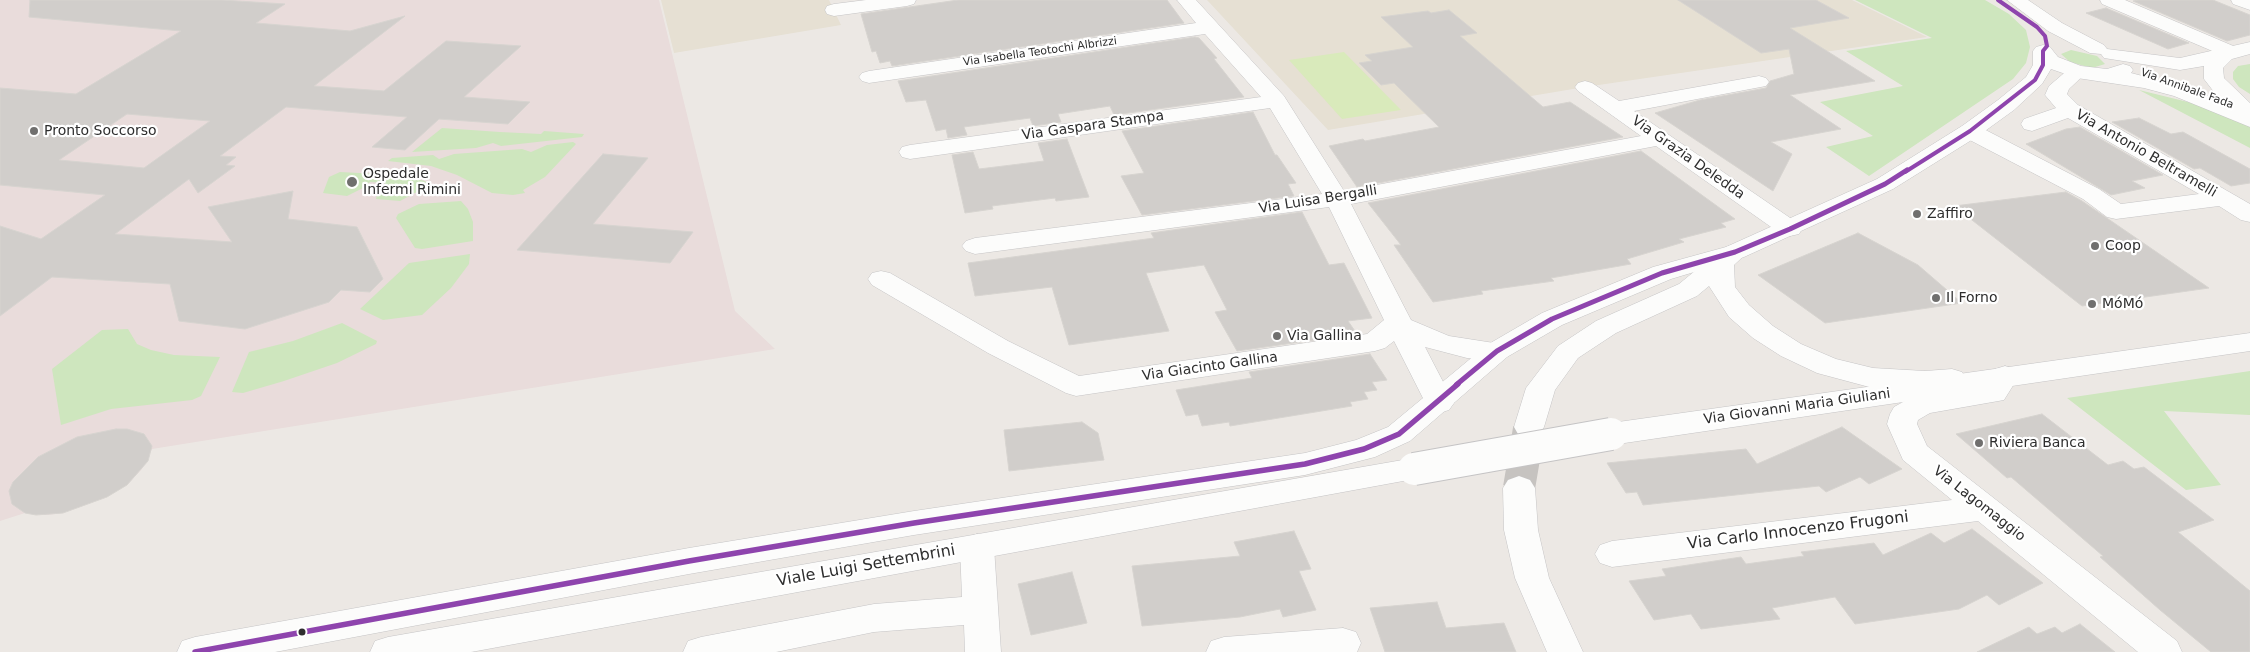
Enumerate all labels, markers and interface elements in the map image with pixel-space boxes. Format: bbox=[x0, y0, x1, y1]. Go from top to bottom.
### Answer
street label: Via Isabella Teotochi Albrizzi bbox=[962, 35, 1118, 69]
street label: Via Annibale Fada bbox=[2139, 66, 2235, 112]
street label: Via Antonio Beltramelli bbox=[2072, 107, 2220, 201]
street label: Via Gaspara Stampa bbox=[1021, 108, 1165, 144]
street label: Via Grazia Deledda bbox=[1628, 113, 1748, 203]
place label: Pronto Soccorso bbox=[44, 123, 157, 139]
marker: Pronto Soccorso bbox=[28, 125, 40, 137]
place label: Ospedale Infermi Rimini bbox=[363, 166, 461, 198]
marker: Ospedale Infermi Rimini bbox=[345, 175, 359, 189]
street label: Via Luisa Bergalli bbox=[1258, 182, 1378, 218]
place label: Zaffiro bbox=[1927, 206, 1973, 222]
marker: Zaffiro bbox=[1911, 208, 1923, 220]
place label: Coop bbox=[2105, 238, 2141, 254]
marker: Coop bbox=[2089, 240, 2101, 252]
place label: Il Forno bbox=[1946, 290, 1998, 306]
marker: Il Forno bbox=[1930, 292, 1942, 304]
place label: MóMó bbox=[2102, 296, 2143, 312]
marker: MóMó bbox=[2086, 298, 2098, 310]
place label: Via Gallina bbox=[1287, 328, 1362, 344]
marker: Via Gallina bbox=[1271, 330, 1283, 342]
street label: Via Giacinto Gallina bbox=[1141, 349, 1279, 385]
street label: Via Giovanni Maria Giuliani bbox=[1702, 386, 1892, 428]
place label: Riviera Banca bbox=[1989, 435, 2086, 451]
marker: Riviera Banca bbox=[1973, 437, 1985, 449]
street label: Via Lagomaggio bbox=[1930, 463, 2028, 545]
street label: Via Carlo Innocenzo Frugoni bbox=[1686, 508, 1910, 554]
street label: Viale Luigi Settembrini bbox=[775, 541, 957, 591]
unlabelled marker bbox=[297, 627, 307, 637]

